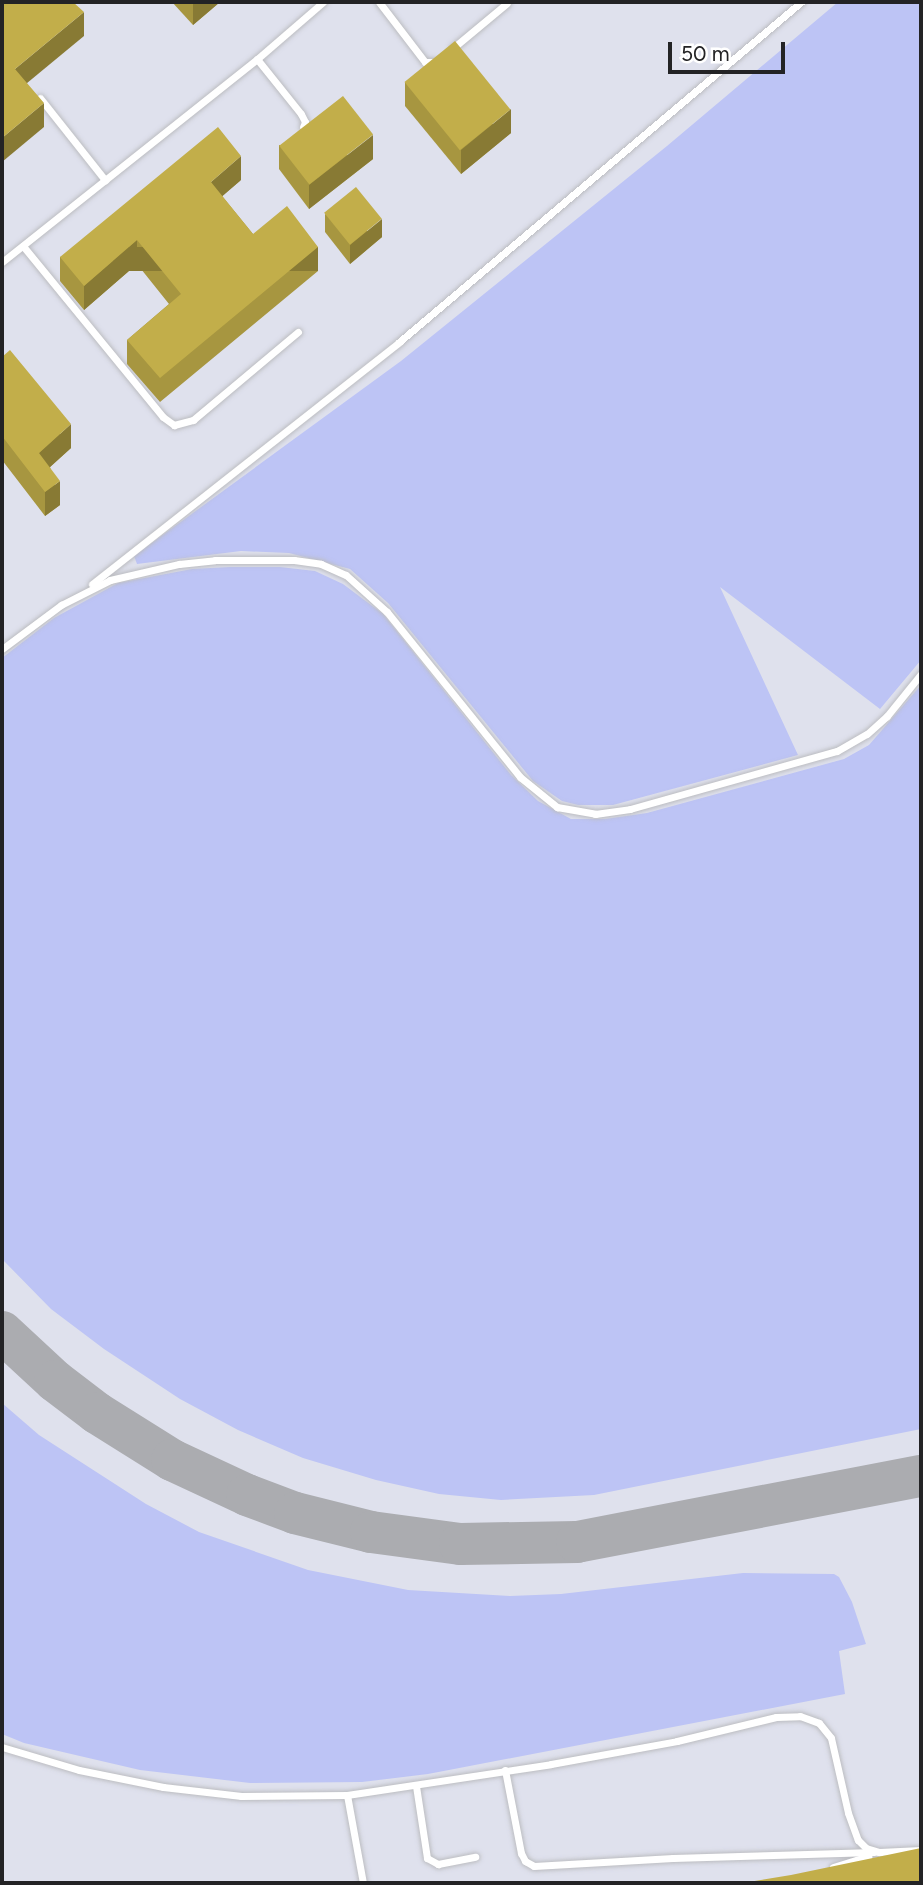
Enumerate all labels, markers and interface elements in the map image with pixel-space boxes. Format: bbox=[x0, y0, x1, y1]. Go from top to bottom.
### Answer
scale bar bbox=[671, 28, 788, 72]
text: 50 m bbox=[681, 41, 730, 66]

